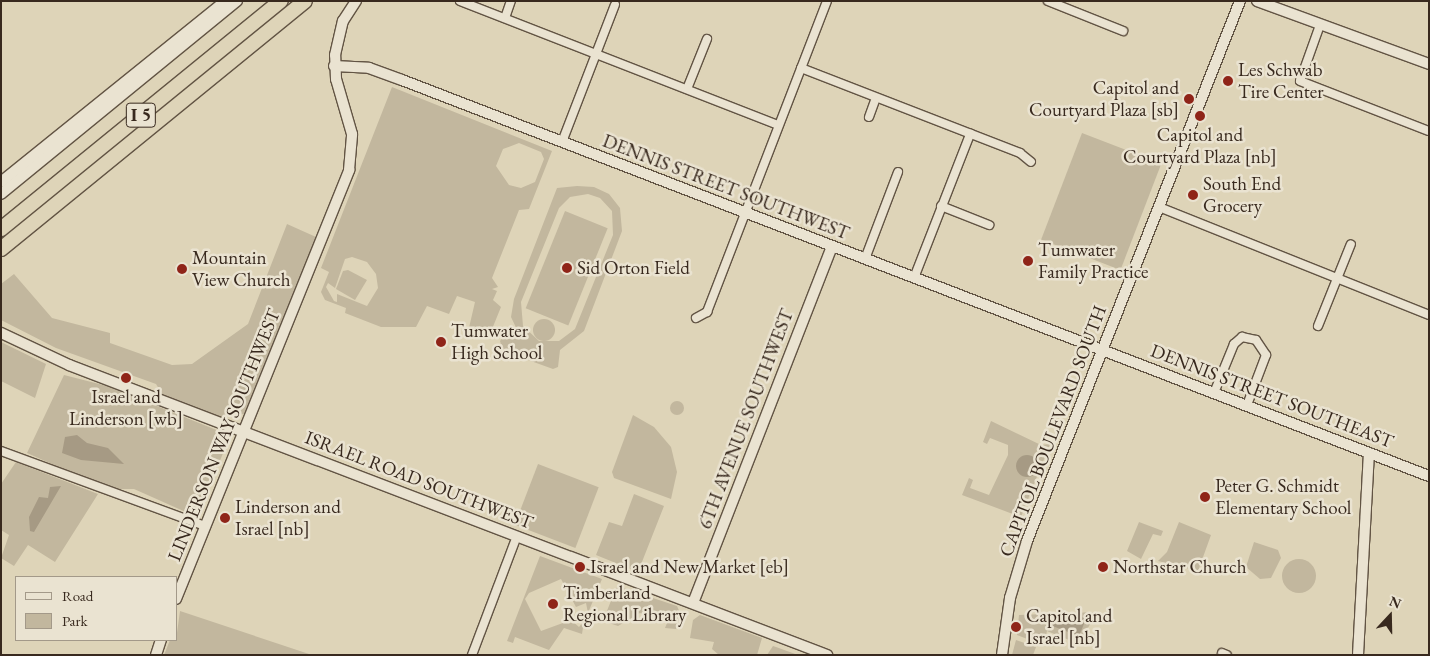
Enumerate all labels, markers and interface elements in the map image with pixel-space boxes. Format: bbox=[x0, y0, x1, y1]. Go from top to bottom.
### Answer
place label: Les Schwab Tire Center bbox=[1238, 59, 1324, 103]
marker: Les Schwab Tire Center bbox=[1222, 75, 1234, 87]
place label: Capitol and Courtyard Plaza [sb] bbox=[1029, 77, 1179, 121]
marker: Capitol and Courtyard Plaza [sb] bbox=[1183, 93, 1195, 105]
road number: I 5 bbox=[125, 100, 157, 130]
marker: Capitol and Courtyard Plaza [nb] bbox=[1194, 110, 1206, 122]
place label: Capitol and Courtyard Plaza [nb] bbox=[1123, 124, 1277, 168]
street label: DENNIS STREET SOUTHWEST bbox=[599, 129, 853, 245]
place label: South End Grocery bbox=[1203, 173, 1281, 217]
marker: South End Grocery bbox=[1187, 189, 1199, 201]
place label: Tumwater Family Practice bbox=[1038, 239, 1148, 283]
place label: Mountain View Church bbox=[192, 247, 290, 291]
marker: Tumwater Family Practice bbox=[1022, 255, 1034, 267]
place label: Sid Orton Field bbox=[577, 257, 690, 279]
marker: Sid Orton Field bbox=[561, 262, 573, 274]
marker: Mountain View Church bbox=[176, 263, 188, 275]
street label: CAPITOL BOULEVARD SOUTH bbox=[994, 302, 1112, 560]
street label: LINDERSON WAY SOUTHWEST bbox=[163, 306, 285, 564]
street label: 6TH AVENUE SOUTHWEST bbox=[693, 306, 799, 532]
place label: Tumwater High School bbox=[451, 320, 542, 364]
marker: Tumwater High School bbox=[435, 336, 447, 348]
street label: DENNIS STREET SOUTHEAST bbox=[1147, 339, 1397, 453]
marker: Israel and Linderson [wb] bbox=[120, 372, 132, 384]
place label: Israel and Linderson [wb] bbox=[69, 386, 183, 430]
street label: ISRAEL ROAD SOUTHWEST bbox=[302, 426, 536, 534]
place label: Peter G. Schmidt Elementary School bbox=[1215, 475, 1351, 519]
marker: Peter G. Schmidt Elementary School bbox=[1199, 491, 1211, 503]
place label: Linderson and Israel [nb] bbox=[235, 496, 341, 540]
marker: Linderson and Israel [nb] bbox=[219, 512, 231, 524]
place label: Israel and New Market [eb] bbox=[590, 556, 789, 578]
place label: Northstar Church bbox=[1113, 556, 1247, 578]
marker: Israel and New Market [eb] bbox=[574, 561, 586, 573]
marker: Northstar Church bbox=[1097, 561, 1109, 573]
legend bbox=[15, 576, 178, 641]
place label: Timberland Regional Library bbox=[563, 582, 686, 626]
text: Road bbox=[62, 586, 93, 605]
north arrow bbox=[1365, 591, 1415, 641]
text: N bbox=[1387, 592, 1404, 612]
marker: Timberland Regional Library bbox=[547, 598, 559, 610]
place label: Capitol and Israel [nb] bbox=[1026, 605, 1112, 649]
text: Park bbox=[62, 611, 88, 630]
marker: Capitol and Israel [nb] bbox=[1010, 621, 1022, 633]

